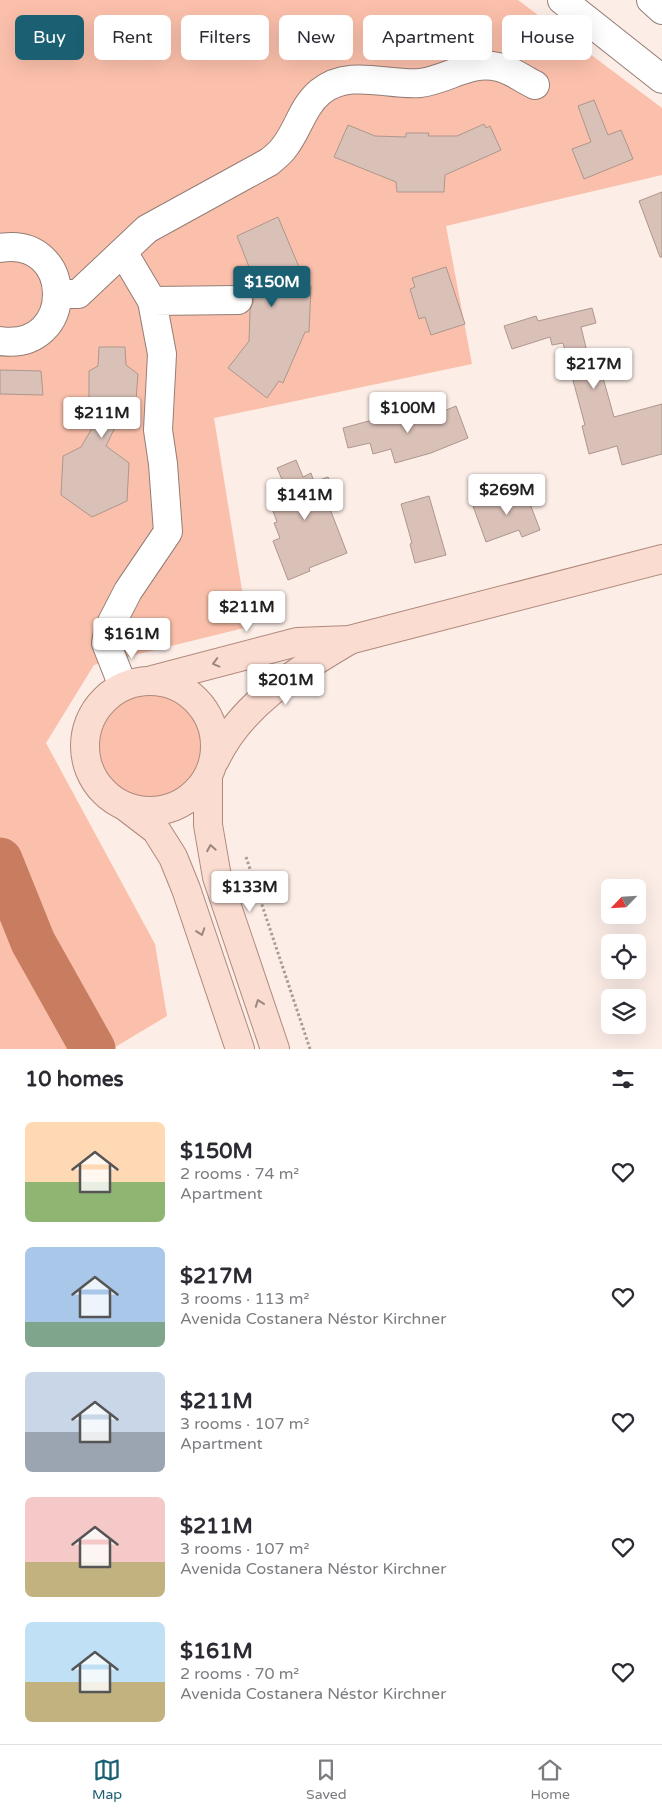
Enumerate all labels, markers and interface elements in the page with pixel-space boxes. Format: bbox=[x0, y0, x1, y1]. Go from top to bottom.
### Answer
chip: Buy bbox=[15, 15, 84, 60]
chip: Rent bbox=[94, 15, 171, 60]
chip: Filters bbox=[181, 15, 269, 60]
chip: New bbox=[279, 15, 353, 60]
chip: Apartment bbox=[363, 15, 492, 60]
chip: House bbox=[502, 15, 592, 60]
pin: $150M bbox=[237, 266, 307, 308]
text: $150M bbox=[244, 272, 300, 292]
pin: $217M bbox=[559, 348, 629, 390]
text: $217M bbox=[566, 354, 622, 374]
pin: $100M bbox=[373, 392, 443, 434]
pin: $211M bbox=[67, 396, 137, 439]
text: $100M bbox=[380, 398, 436, 418]
text: $211M bbox=[74, 403, 130, 423]
pin: $269M bbox=[472, 474, 542, 516]
pin: $141M bbox=[270, 478, 340, 521]
text: $269M bbox=[479, 480, 535, 500]
text: $141M bbox=[277, 485, 333, 505]
pin: $211M bbox=[212, 590, 282, 633]
text: $211M bbox=[219, 597, 275, 617]
pin: $161M bbox=[97, 618, 167, 660]
text: $161M bbox=[104, 624, 160, 644]
one-way arrow bbox=[211, 657, 220, 668]
pin: $201M bbox=[251, 664, 321, 706]
text: $201M bbox=[258, 670, 314, 690]
one-way arrow bbox=[207, 843, 217, 852]
pin: $133M bbox=[215, 870, 285, 913]
text: $133M bbox=[222, 877, 278, 897]
north arrow bbox=[601, 879, 646, 924]
map controls bbox=[601, 879, 646, 1034]
one-way arrow bbox=[195, 928, 205, 936]
button: locate bbox=[601, 934, 646, 979]
button: layers bbox=[601, 989, 646, 1034]
one-way arrow bbox=[255, 999, 265, 1008]
icon: filters bbox=[609, 1065, 637, 1093]
text: 10 homes bbox=[25, 1067, 124, 1092]
text: $150M bbox=[180, 1139, 253, 1164]
icon: home bbox=[65, 1142, 125, 1202]
icon: heart bbox=[609, 1158, 637, 1186]
text: 2 rooms · 74 m² bbox=[180, 1164, 299, 1184]
text: Apartment bbox=[180, 1184, 263, 1204]
text: $217M bbox=[180, 1264, 253, 1289]
icon: home bbox=[65, 1267, 125, 1327]
icon: heart bbox=[609, 1283, 637, 1311]
text: 3 rooms · 113 m² bbox=[180, 1289, 309, 1309]
text: Avenida Costanera Néstor Kirchner bbox=[180, 1309, 446, 1329]
text: $211M bbox=[180, 1389, 253, 1414]
icon: home bbox=[65, 1392, 125, 1452]
icon: heart bbox=[609, 1408, 637, 1436]
text: 3 rooms · 107 m² bbox=[180, 1414, 309, 1434]
text: Apartment bbox=[180, 1434, 263, 1454]
text: $211M bbox=[180, 1514, 253, 1539]
icon: home bbox=[65, 1517, 125, 1577]
icon: heart bbox=[609, 1533, 637, 1561]
text: 3 rooms · 107 m² bbox=[180, 1539, 309, 1559]
text: Avenida Costanera Néstor Kirchner bbox=[180, 1559, 446, 1579]
text: $161M bbox=[180, 1639, 253, 1664]
icon: home bbox=[65, 1642, 125, 1702]
icon: heart bbox=[609, 1658, 637, 1686]
text: 2 rooms · 70 m² bbox=[180, 1664, 299, 1684]
text: Avenida Costanera Néstor Kirchner bbox=[180, 1684, 446, 1704]
tab: Map bbox=[92, 1756, 122, 1803]
tab: Saved bbox=[306, 1756, 347, 1803]
tab: Home bbox=[530, 1756, 570, 1803]

